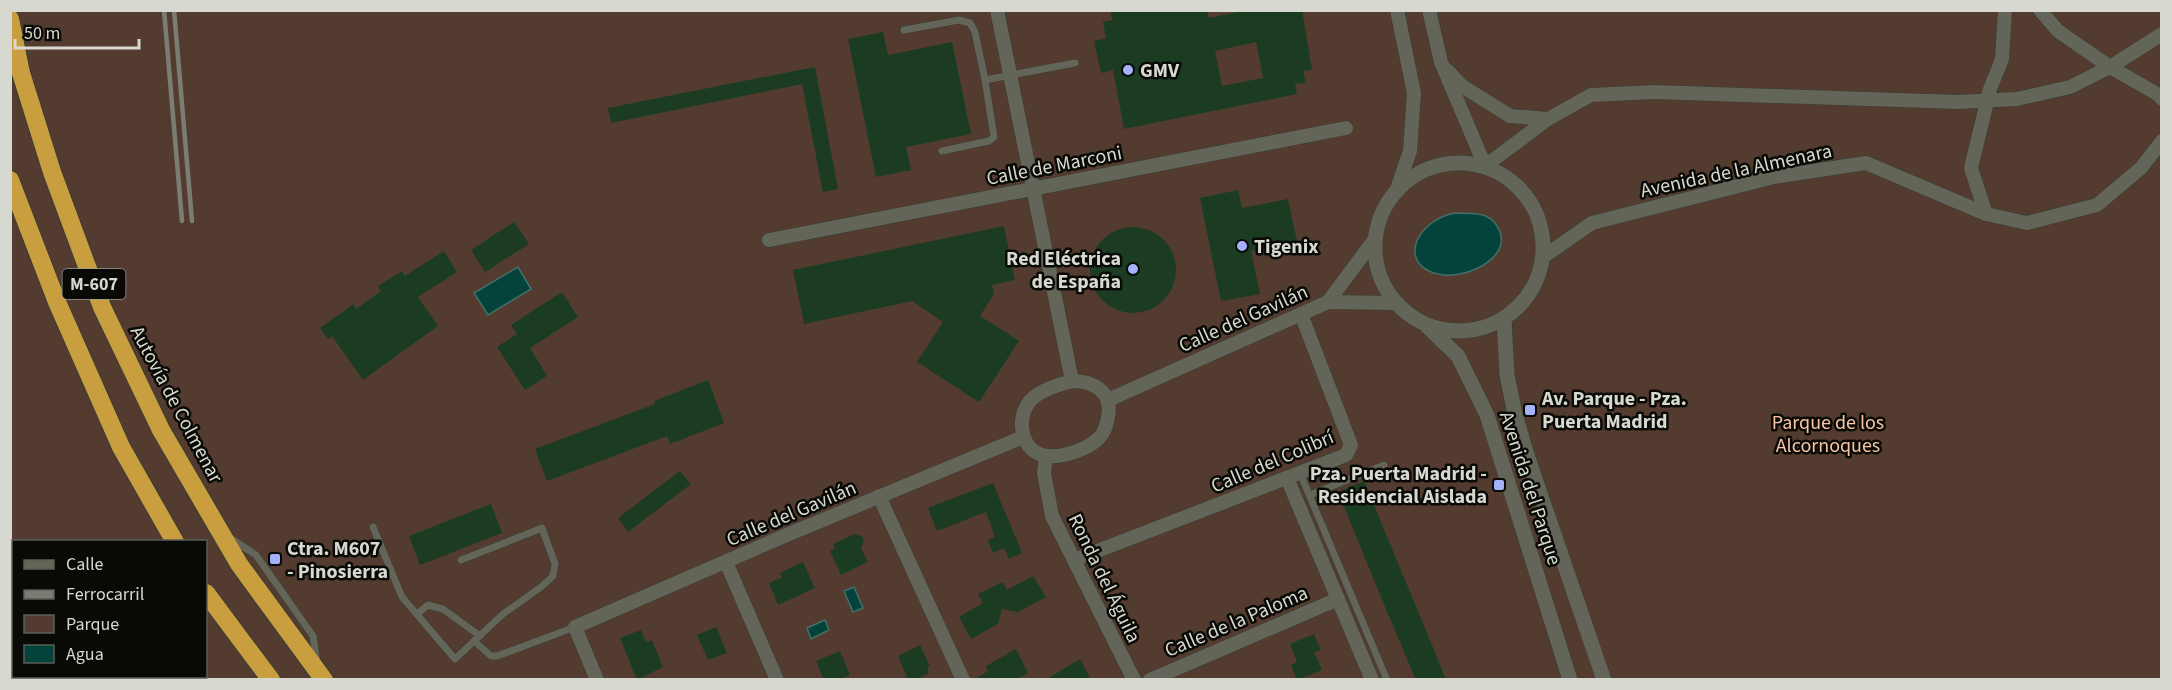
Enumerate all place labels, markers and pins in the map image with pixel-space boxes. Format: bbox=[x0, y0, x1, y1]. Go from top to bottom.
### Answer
place label: GMV bbox=[1140, 57, 1180, 85]
marker: GMV bbox=[1121, 63, 1135, 77]
place label: Tigenix bbox=[1254, 233, 1319, 261]
marker: Tigenix bbox=[1235, 239, 1249, 253]
place label: Red Eléctrica de España bbox=[1006, 245, 1121, 296]
marker: Red Eléctrica de España bbox=[1126, 262, 1140, 276]
place label: Av. Parque - Pza. Puerta Madrid bbox=[1541, 385, 1687, 436]
marker: Av. Parque - Pza. Puerta Madrid bbox=[1523, 403, 1537, 417]
place label: Pza. Puerta Madrid - Residencial Aislada bbox=[1310, 460, 1487, 511]
marker: Pza. Puerta Madrid - Residencial Aislada bbox=[1492, 478, 1506, 492]
place label: Ctra. M607 - Pinosierra bbox=[287, 535, 388, 586]
marker: Ctra. M607 - Pinosierra bbox=[268, 552, 282, 566]

